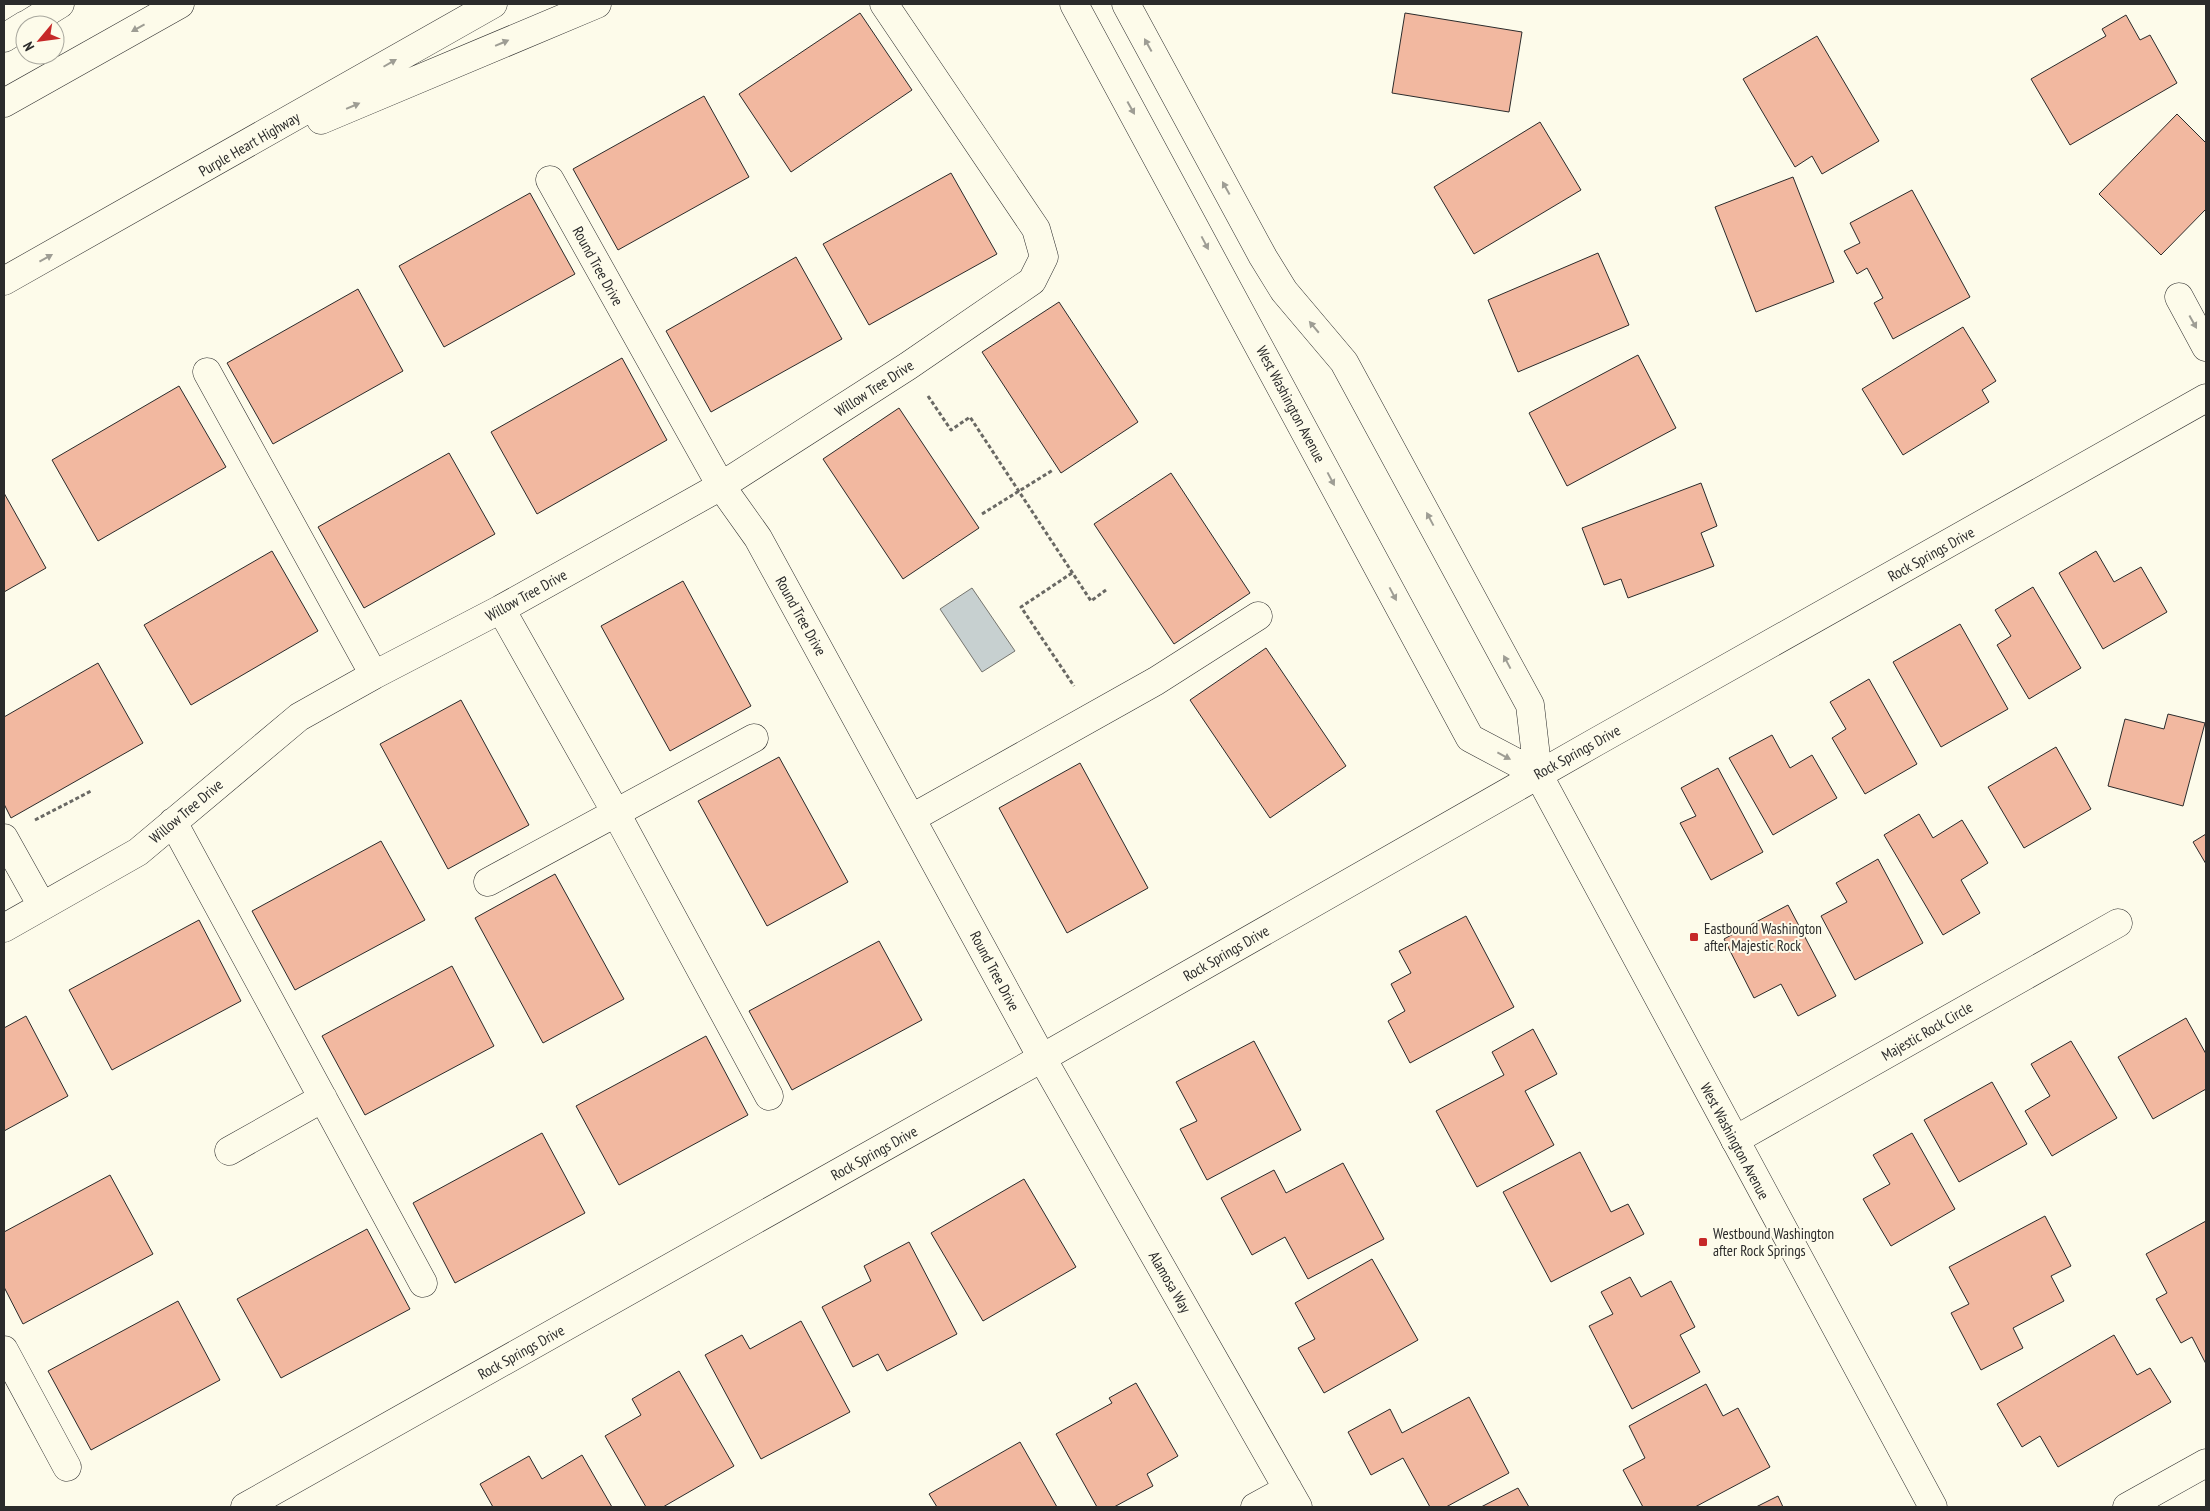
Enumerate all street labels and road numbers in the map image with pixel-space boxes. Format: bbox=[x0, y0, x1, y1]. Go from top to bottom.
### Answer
street label: Purple Heart Highway bbox=[195, 107, 303, 181]
street label: Round Tree Drive bbox=[568, 223, 628, 309]
street label: West Washington Avenue bbox=[1252, 342, 1330, 466]
street label: Willow Tree Drive bbox=[831, 355, 917, 421]
street label: Rock Springs Drive bbox=[1884, 522, 1978, 586]
street label: Willow Tree Drive bbox=[482, 565, 570, 625]
street label: Round Tree Drive bbox=[771, 573, 831, 659]
street label: Rock Springs Drive bbox=[1530, 720, 1624, 784]
street label: Willow Tree Drive bbox=[145, 775, 227, 847]
street label: Rock Springs Drive bbox=[1180, 921, 1272, 985]
street label: Round Tree Drive bbox=[966, 928, 1024, 1014]
street label: Majestic Rock Circle bbox=[1878, 997, 1976, 1065]
street label: West Washington Avenue bbox=[1696, 1079, 1774, 1203]
street label: Rock Springs Drive bbox=[827, 1121, 921, 1185]
street label: Alamosa Way bbox=[1145, 1248, 1195, 1317]
street label: Rock Springs Drive bbox=[474, 1320, 568, 1384]

